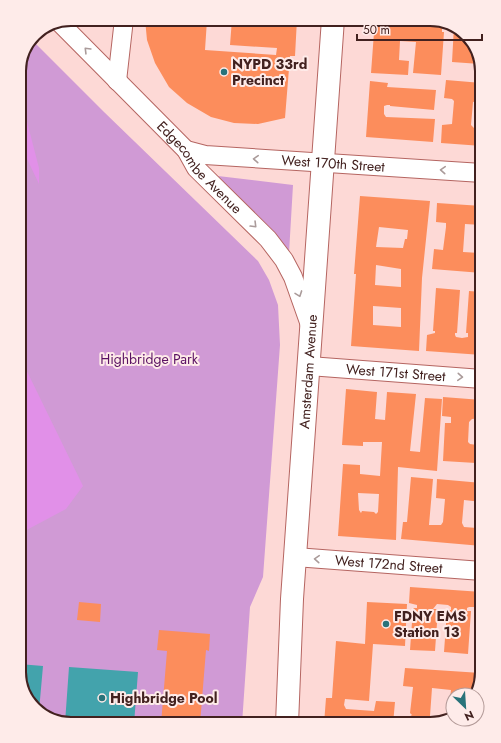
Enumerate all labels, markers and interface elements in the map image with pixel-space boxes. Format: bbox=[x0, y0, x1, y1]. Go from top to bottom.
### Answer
scale bar bbox=[357, 16, 482, 42]
text: 50 m bbox=[363, 21, 390, 39]
one-way arrow bbox=[84, 47, 92, 55]
place label: NYPD 33rd Precinct bbox=[232, 54, 307, 90]
marker: NYPD 33rd Precinct bbox=[219, 67, 229, 77]
street label: Edgecombe Avenue bbox=[152, 116, 247, 218]
street label: West 170th Street bbox=[281, 150, 386, 177]
one-way arrow bbox=[253, 154, 259, 163]
one-way arrow bbox=[440, 166, 446, 175]
one-way arrow bbox=[249, 220, 257, 228]
one-way arrow bbox=[294, 291, 303, 298]
street label: Amsterdam Avenue bbox=[294, 314, 322, 430]
park label: Highbridge Park bbox=[100, 349, 199, 369]
street label: West 171st Street bbox=[345, 359, 447, 386]
one-way arrow bbox=[457, 373, 463, 382]
street label: West 172nd Street bbox=[334, 550, 444, 578]
one-way arrow bbox=[314, 554, 320, 563]
place label: FDNY EMS Station 13 bbox=[394, 606, 466, 642]
marker: FDNY EMS Station 13 bbox=[381, 619, 391, 629]
north arrow bbox=[445, 687, 485, 727]
place label: Highbridge Pool bbox=[110, 688, 218, 708]
marker: Highbridge Pool bbox=[97, 693, 107, 703]
text: N bbox=[462, 707, 477, 725]

